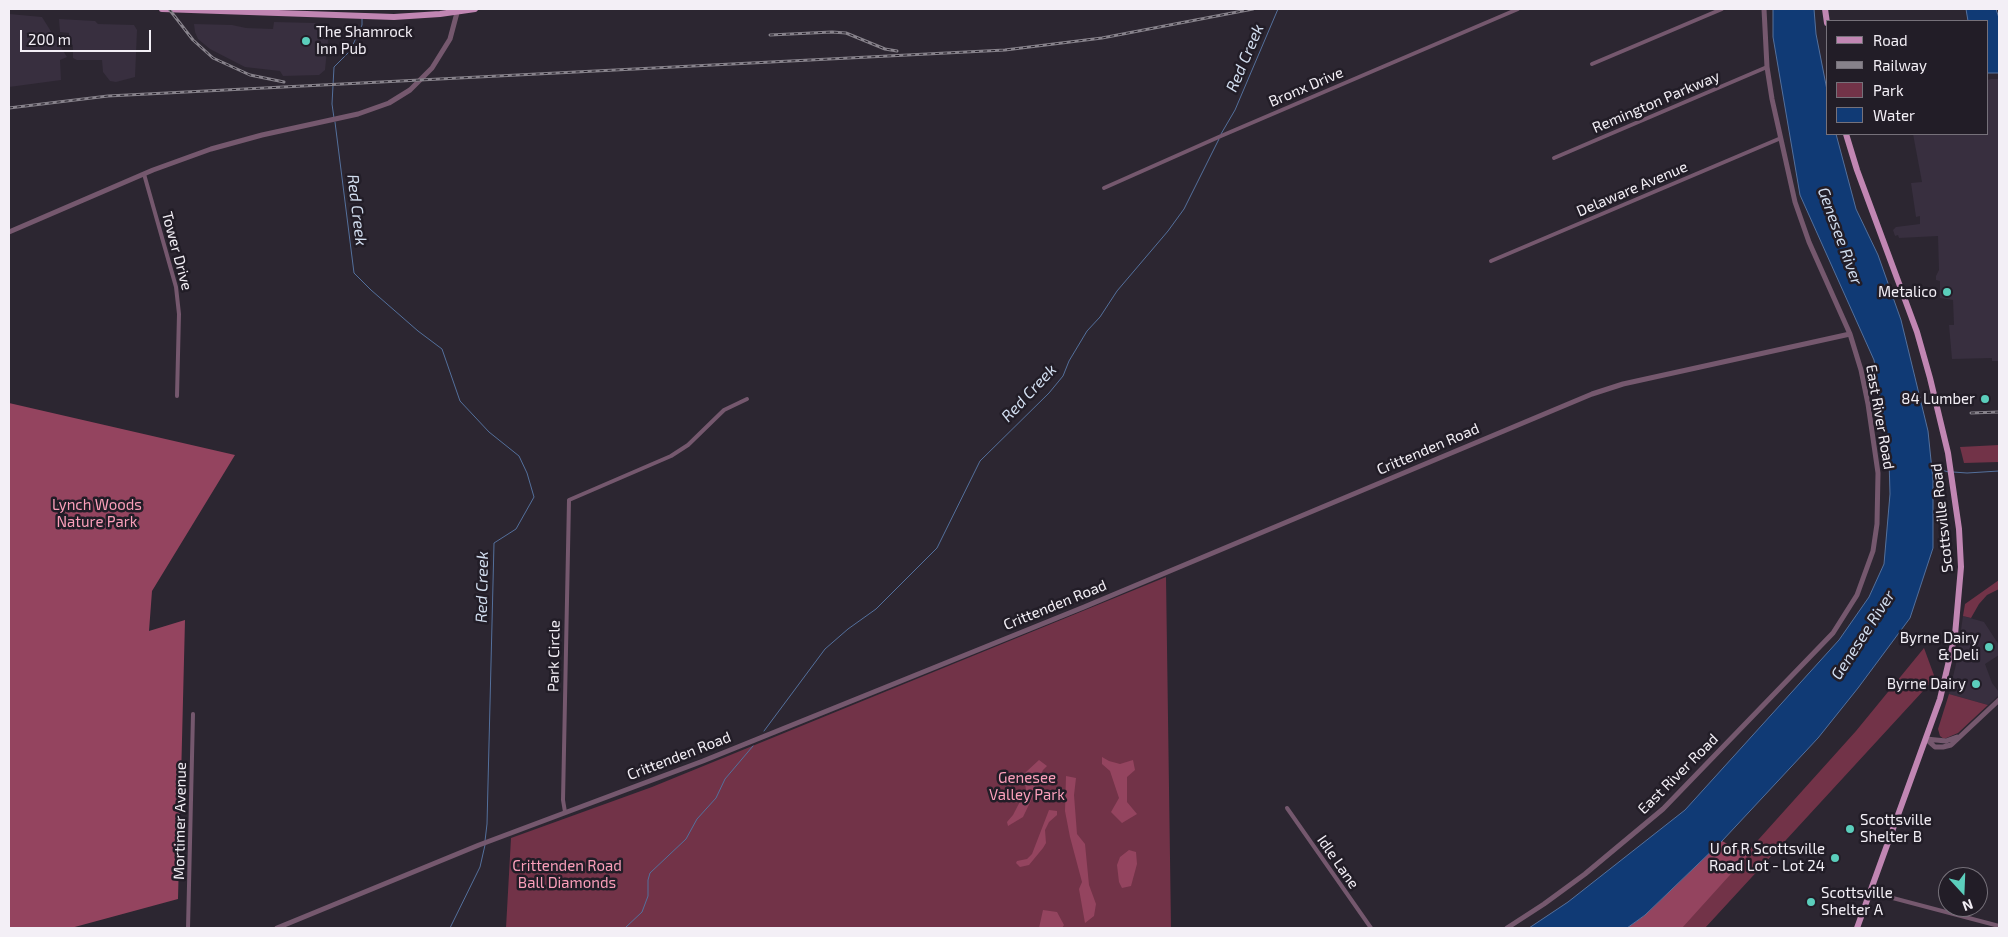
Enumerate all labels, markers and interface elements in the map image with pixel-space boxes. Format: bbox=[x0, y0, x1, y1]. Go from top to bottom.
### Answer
scale bar bbox=[22, 20, 154, 52]
legend bbox=[1826, 20, 1988, 135]
water label: Red Creek bbox=[1222, 21, 1268, 95]
place label: The Shamrock Inn Pub bbox=[316, 23, 413, 58]
text: 200 m bbox=[28, 30, 71, 48]
text: Road bbox=[1873, 31, 1908, 49]
marker: The Shamrock Inn Pub bbox=[300, 35, 312, 47]
text: Railway bbox=[1873, 56, 1927, 74]
street label: Bronx Drive bbox=[1266, 63, 1346, 111]
street label: Remington Parkway bbox=[1590, 67, 1722, 137]
text: Park bbox=[1873, 81, 1904, 99]
text: Water bbox=[1873, 106, 1915, 124]
street label: Delaware Avenue bbox=[1574, 158, 1690, 220]
water label: Red Creek bbox=[343, 173, 371, 247]
water label: Genesee River bbox=[1813, 185, 1867, 287]
street label: Tower Drive bbox=[158, 210, 196, 292]
place label: Metalico bbox=[1878, 283, 1937, 301]
marker: Metalico bbox=[1941, 286, 1953, 298]
water label: Red Creek bbox=[997, 360, 1061, 426]
street label: East River Road bbox=[1862, 363, 1898, 471]
place label: 84 Lumber bbox=[1901, 390, 1975, 408]
marker: 84 Lumber bbox=[1979, 393, 1991, 405]
street label: Crittenden Road bbox=[1374, 419, 1482, 479]
street label: Scottsville Road bbox=[1927, 463, 1957, 573]
park label: Lynch Woods Nature Park bbox=[52, 496, 142, 531]
water label: Red Creek bbox=[472, 551, 492, 623]
street label: Crittenden Road bbox=[1001, 576, 1109, 634]
water label: Genesee River bbox=[1827, 587, 1899, 683]
street label: Park Circle bbox=[544, 620, 564, 692]
place label: Byrne Dairy & Deli bbox=[1900, 629, 1979, 664]
marker: Byrne Dairy & Deli bbox=[1983, 641, 1995, 653]
place label: Byrne Dairy bbox=[1887, 675, 1966, 693]
marker: Byrne Dairy bbox=[1970, 678, 1982, 690]
street label: Crittenden Road bbox=[625, 728, 733, 784]
street label: East River Road bbox=[1634, 730, 1722, 818]
street label: Mortimer Avenue bbox=[170, 762, 190, 880]
park label: Genesee Valley Park bbox=[989, 769, 1065, 804]
place label: Scottsville Shelter B bbox=[1860, 811, 1932, 846]
marker: Scottsville Shelter B bbox=[1844, 823, 1856, 835]
street label: Idle Lane bbox=[1313, 832, 1363, 892]
place label: U of R Scottsville Road Lot - Lot 24 bbox=[1709, 840, 1825, 875]
marker: U of R Scottsville Road Lot - Lot 24 bbox=[1829, 852, 1841, 864]
park label: Crittenden Road Ball Diamonds bbox=[512, 857, 622, 892]
north arrow bbox=[1938, 867, 1988, 917]
place label: Scottsville Shelter A bbox=[1821, 884, 1893, 919]
marker: Scottsville Shelter A bbox=[1805, 896, 1817, 908]
text: N bbox=[1960, 896, 1976, 915]

